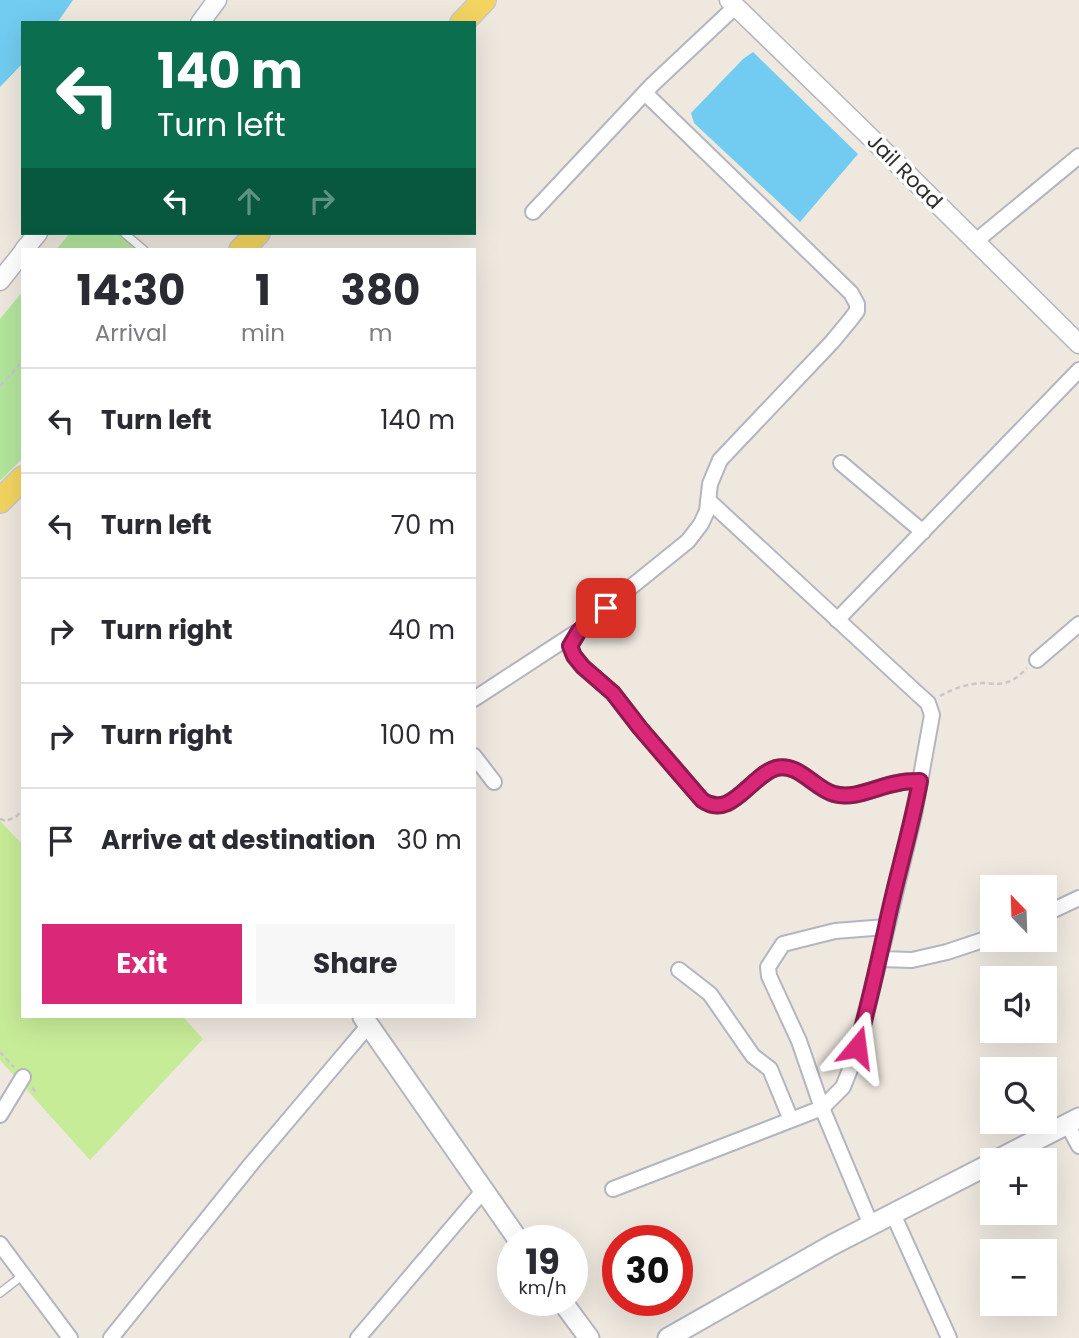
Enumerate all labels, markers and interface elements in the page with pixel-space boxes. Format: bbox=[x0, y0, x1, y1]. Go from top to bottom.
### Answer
text: 140 m bbox=[157, 37, 303, 105]
icon: left bbox=[42, 49, 133, 140]
text: Turn left bbox=[157, 102, 286, 147]
street label: Jail Road bbox=[861, 127, 949, 215]
icon: left bbox=[157, 182, 195, 220]
icon: ahead bbox=[230, 182, 268, 220]
icon: right bbox=[303, 182, 341, 220]
text: 14:30 bbox=[76, 261, 185, 320]
text: 1 bbox=[255, 261, 271, 320]
text: 380 bbox=[340, 261, 421, 320]
text: Arrival bbox=[95, 317, 167, 349]
text: min bbox=[241, 317, 285, 349]
text: m bbox=[369, 317, 392, 349]
icon: left bbox=[42, 402, 80, 440]
text: Turn left bbox=[101, 402, 212, 438]
text: 140 m bbox=[380, 402, 455, 438]
icon: left bbox=[42, 507, 80, 545]
text: Turn left bbox=[101, 507, 212, 543]
text: 70 m bbox=[391, 507, 455, 543]
pin bbox=[576, 578, 636, 638]
icon: arrive bbox=[587, 589, 625, 627]
icon: right bbox=[42, 612, 80, 650]
text: Turn right bbox=[101, 612, 233, 648]
text: 40 m bbox=[389, 612, 455, 648]
icon: right bbox=[42, 717, 80, 755]
text: Turn right bbox=[101, 717, 233, 753]
text: 100 m bbox=[380, 717, 455, 753]
icon: arrive bbox=[42, 822, 80, 860]
text: Arrive at destination bbox=[101, 822, 376, 858]
text: 30 m bbox=[397, 822, 462, 858]
north arrow bbox=[980, 875, 1057, 952]
map controls bbox=[980, 875, 1057, 1316]
button: Exit bbox=[42, 924, 242, 1004]
button: Share bbox=[256, 924, 455, 1004]
button: sound bbox=[980, 966, 1057, 1043]
position arrow bbox=[820, 1010, 894, 1084]
button: search bbox=[980, 1057, 1057, 1134]
button: + bbox=[980, 1148, 1057, 1225]
speed limit sign: 30 bbox=[602, 1225, 693, 1316]
text: 19 bbox=[525, 1237, 560, 1286]
button: − bbox=[980, 1239, 1057, 1316]
text: km/h bbox=[519, 1275, 566, 1300]

